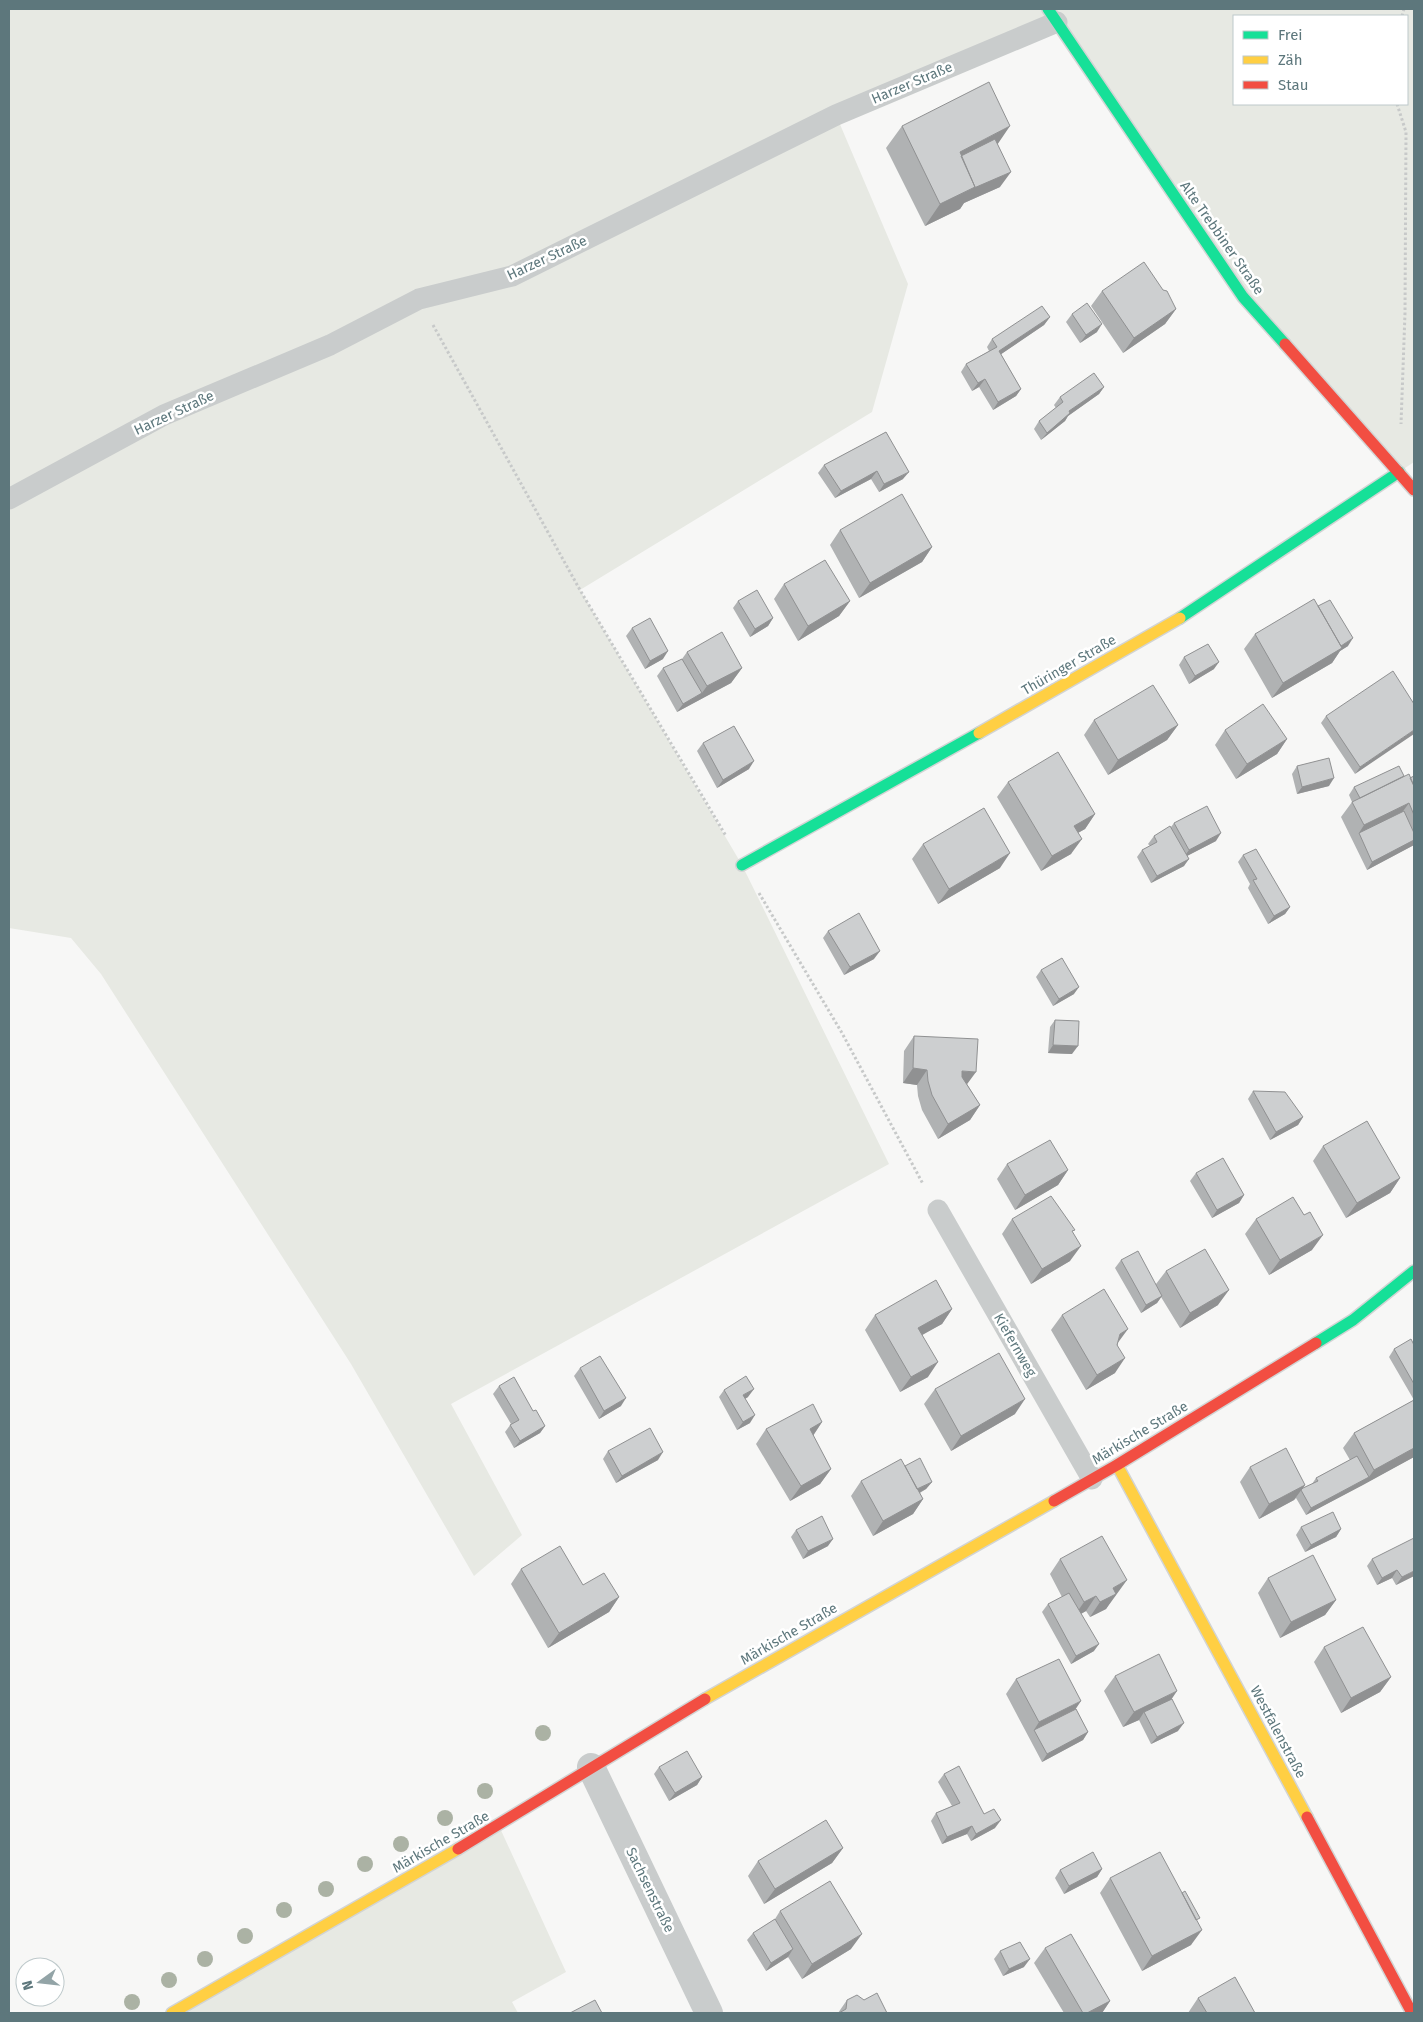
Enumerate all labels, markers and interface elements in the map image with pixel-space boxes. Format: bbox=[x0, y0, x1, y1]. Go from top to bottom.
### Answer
legend bbox=[1233, 15, 1408, 105]
text: Frei bbox=[1278, 26, 1303, 44]
text: Zäh bbox=[1278, 51, 1303, 69]
street label: Harzer Straße bbox=[869, 58, 955, 108]
text: Stau bbox=[1278, 76, 1308, 94]
street label: Alte Trebbiner Straße bbox=[1176, 178, 1268, 298]
street label: Harzer Straße bbox=[504, 232, 590, 284]
street label: Harzer Straße bbox=[131, 387, 217, 439]
street label: Thüringer Straße bbox=[1019, 631, 1119, 699]
street label: Kiefernweg bbox=[990, 1310, 1040, 1380]
street label: Märkische Straße bbox=[1089, 1398, 1191, 1468]
street label: Märkische Straße bbox=[738, 1599, 840, 1669]
street label: Westfalenstraße bbox=[1246, 1683, 1310, 1781]
street label: Märkische Straße bbox=[390, 1807, 492, 1877]
street label: Sachsenstraße bbox=[622, 1845, 678, 1935]
north arrow bbox=[15, 1957, 65, 2007]
text: N bbox=[19, 1979, 37, 1992]

